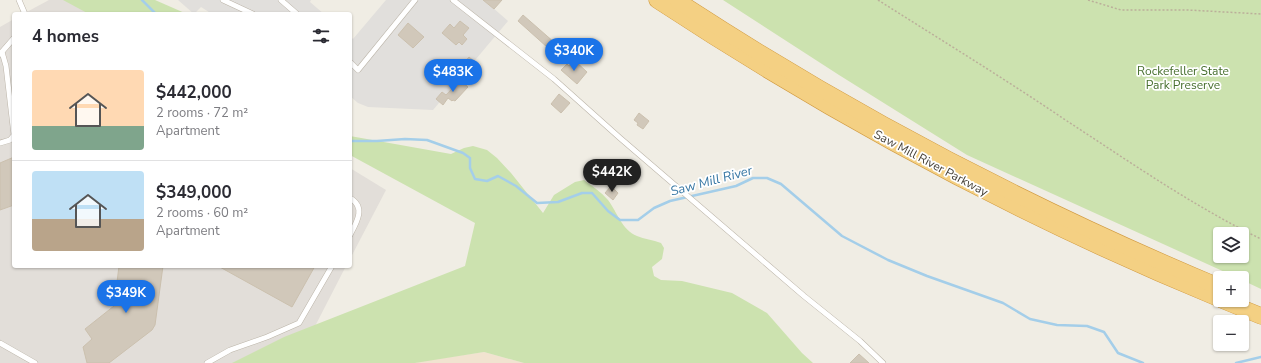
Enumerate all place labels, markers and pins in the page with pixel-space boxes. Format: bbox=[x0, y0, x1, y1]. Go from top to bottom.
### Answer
pin: $340K bbox=[546, 38, 602, 72]
pin: $483K bbox=[425, 59, 481, 93]
pin: $442K bbox=[584, 159, 640, 193]
pin: $349K bbox=[98, 280, 154, 314]

